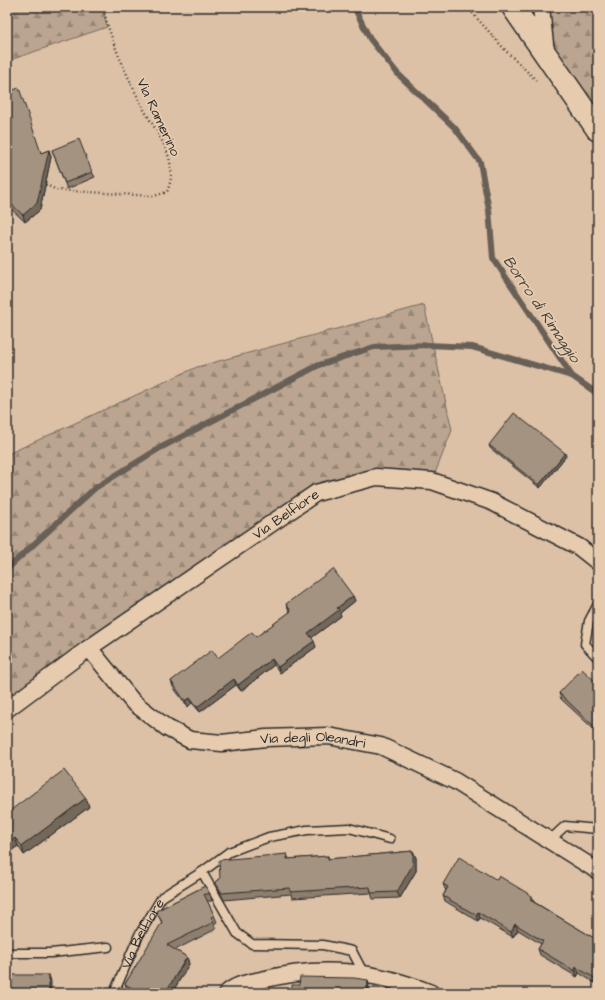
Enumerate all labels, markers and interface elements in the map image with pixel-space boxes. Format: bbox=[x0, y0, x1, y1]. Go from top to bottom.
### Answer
street label: Via Ramerino bbox=[131, 75, 185, 160]
water label: Borro di Rimaggio bbox=[497, 252, 586, 369]
street label: Via Belfiore bbox=[249, 485, 324, 545]
street label: Via degli Oleandri bbox=[259, 727, 367, 754]
street label: Via Belfiore bbox=[117, 895, 170, 972]

